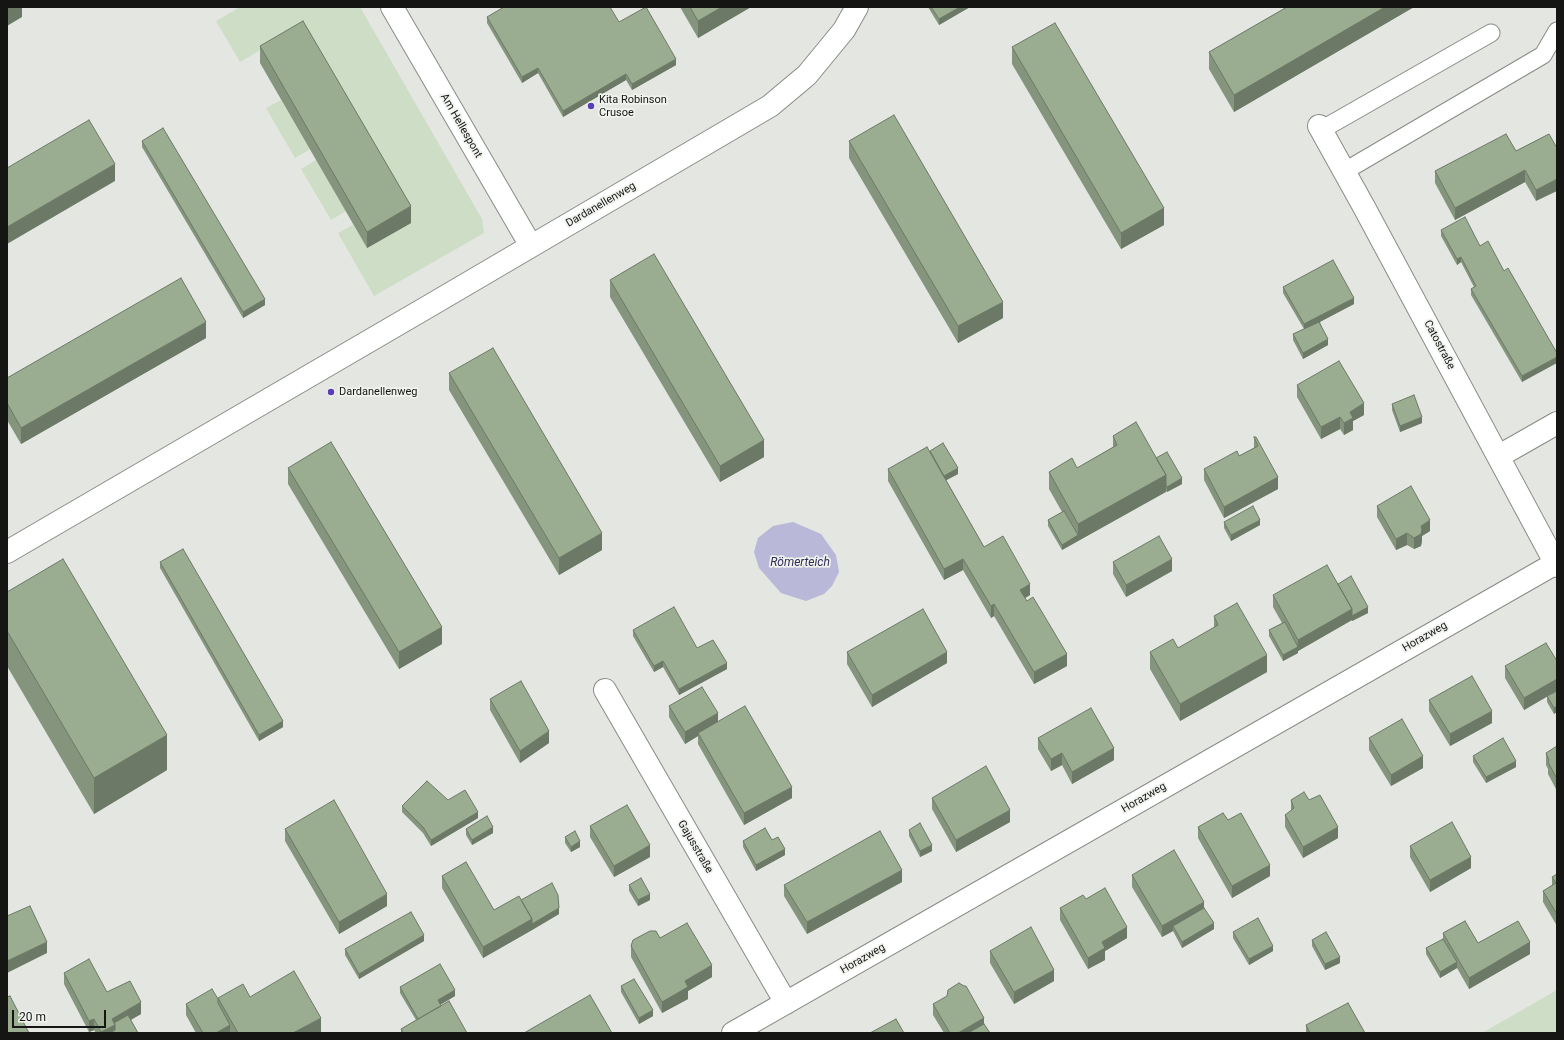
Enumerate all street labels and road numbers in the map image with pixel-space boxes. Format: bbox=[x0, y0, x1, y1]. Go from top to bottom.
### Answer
street label: Am Hellespont bbox=[437, 91, 485, 161]
street label: Dardanellenweg bbox=[564, 180, 638, 230]
street label: Catostraße bbox=[1420, 318, 1458, 372]
street label: Horazweg bbox=[1400, 619, 1450, 655]
street label: Horazweg bbox=[1119, 780, 1169, 816]
street label: Gajusstraße bbox=[675, 818, 715, 876]
street label: Horazweg bbox=[838, 941, 888, 977]

